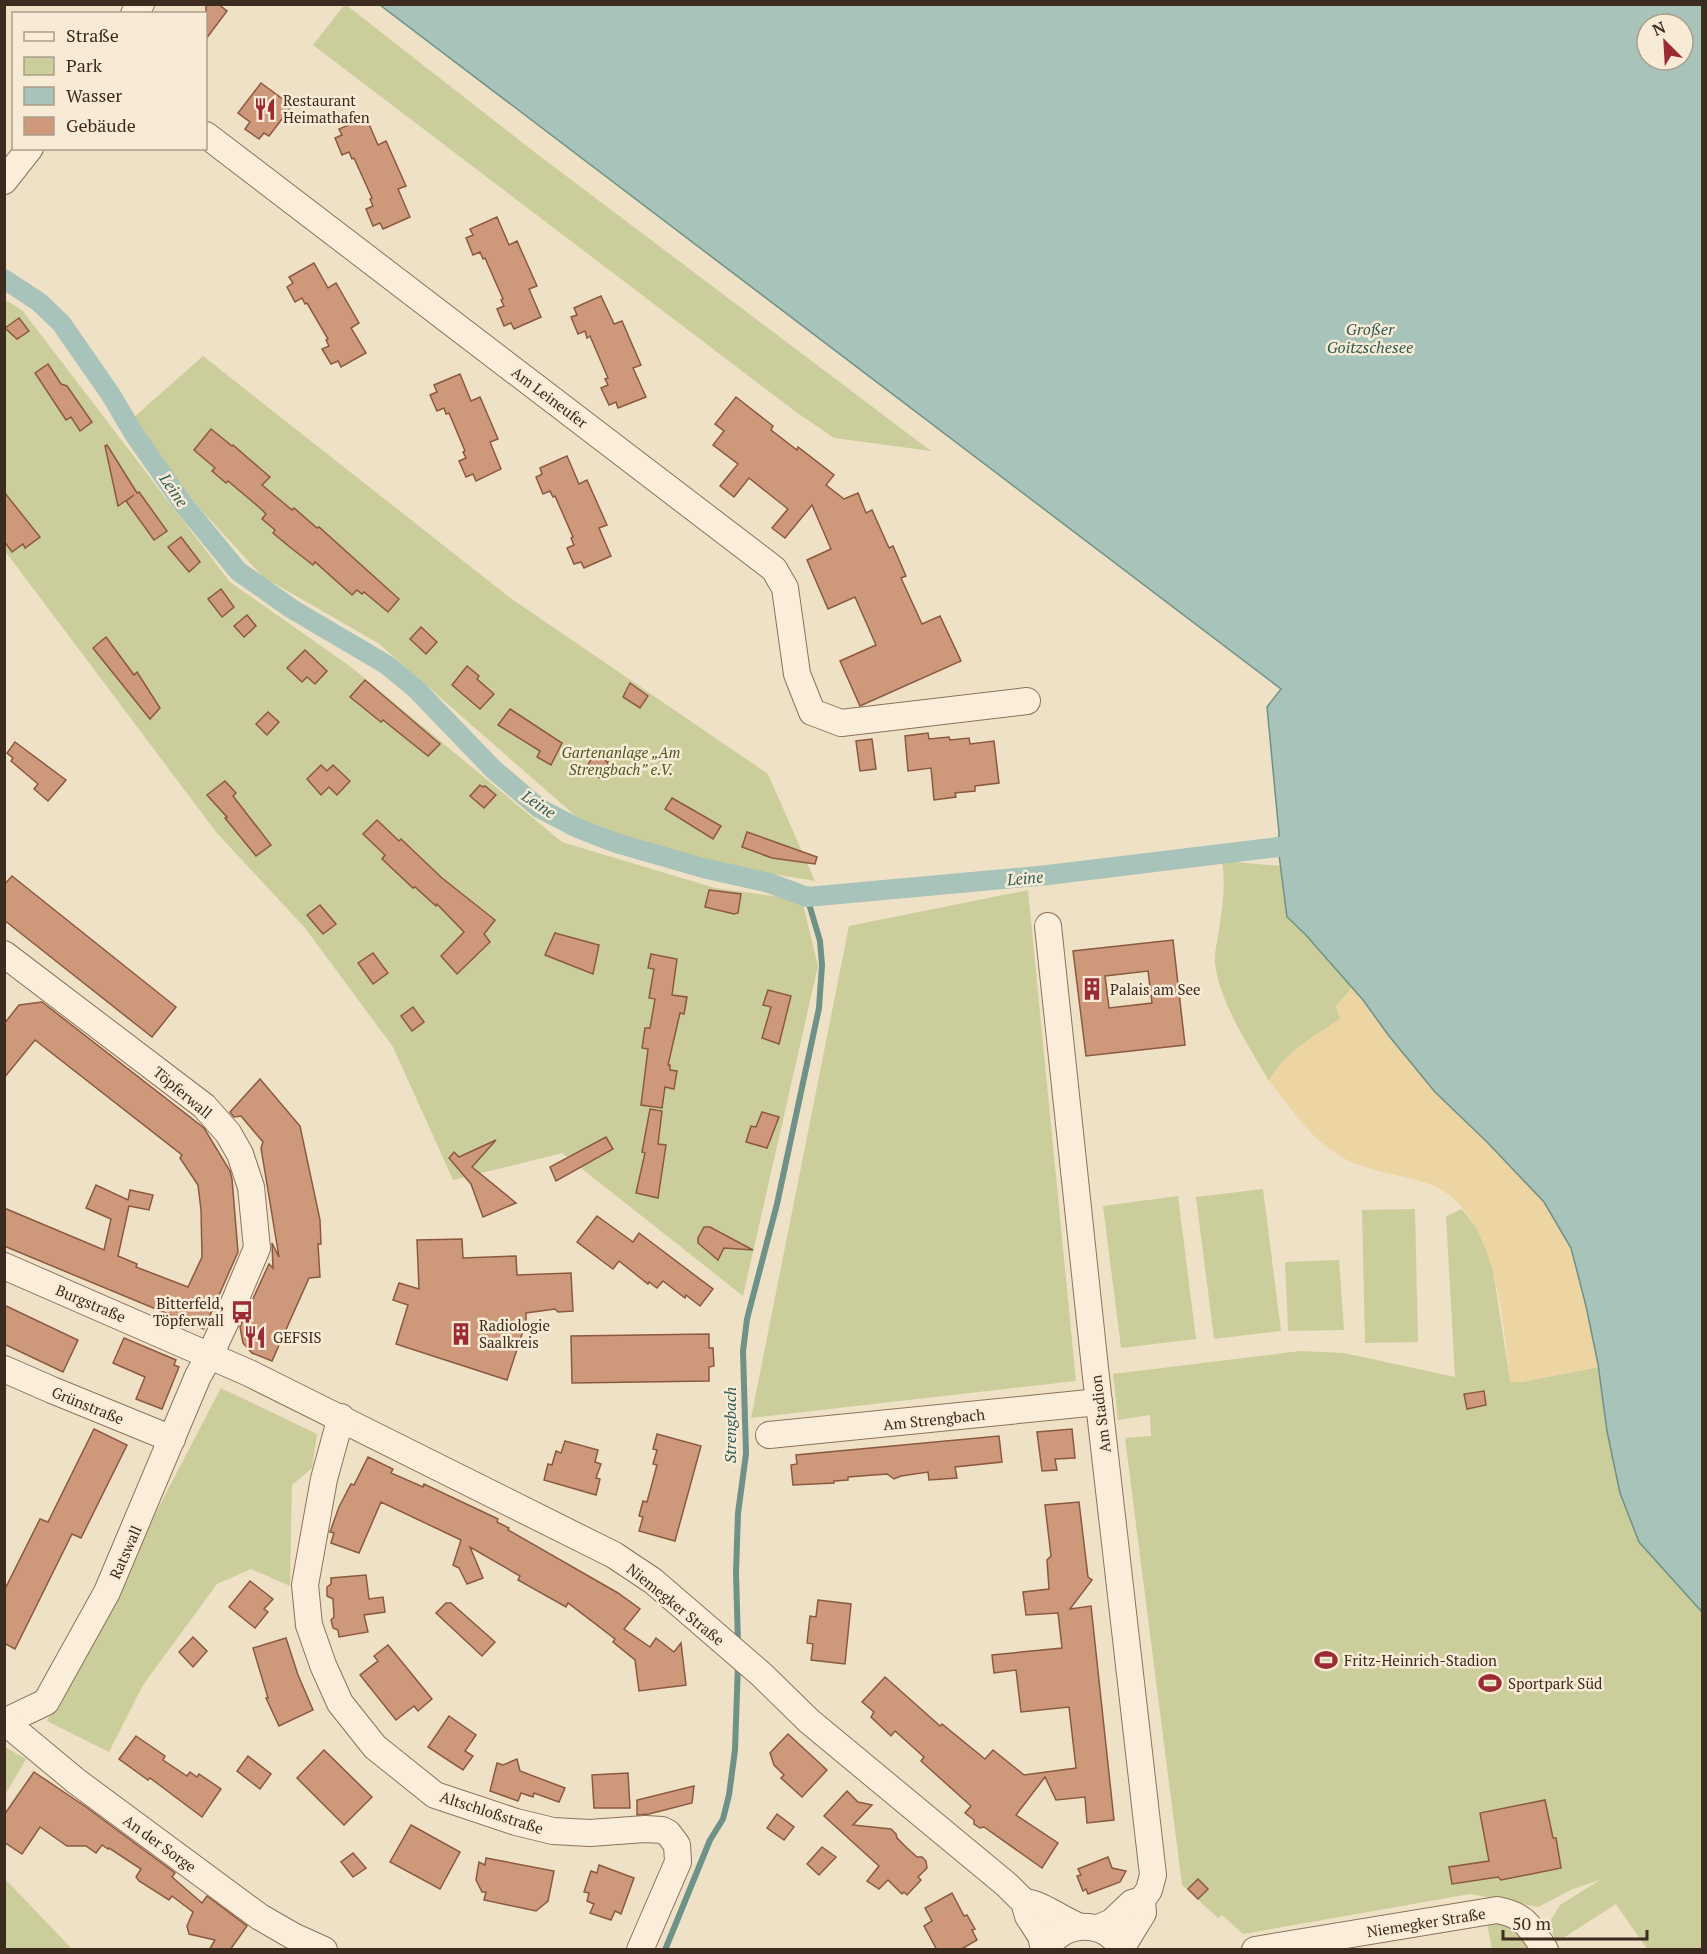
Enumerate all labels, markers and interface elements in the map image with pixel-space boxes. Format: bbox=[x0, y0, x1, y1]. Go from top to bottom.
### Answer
legend bbox=[12, 12, 207, 150]
north arrow bbox=[1635, 12, 1695, 72]
text: N bbox=[1649, 16, 1669, 41]
text: Straße bbox=[66, 23, 119, 47]
text: Park bbox=[66, 53, 103, 77]
text: Wasser bbox=[66, 83, 122, 107]
place label: Restaurant Heimathafen bbox=[283, 90, 370, 127]
restaurant icon: Restaurant Heimathafen bbox=[252, 96, 278, 122]
text: Gebäude bbox=[66, 113, 136, 137]
water label: Großer Goitzschesee bbox=[1327, 318, 1413, 358]
street label: Am Leineufer bbox=[508, 362, 592, 432]
water label: Leine bbox=[154, 468, 193, 511]
park label: Gartenanlage „Am Strengbach” e.V. bbox=[562, 742, 680, 779]
water label: Leine bbox=[517, 784, 560, 823]
water label: Leine bbox=[1005, 865, 1044, 891]
building icon: Palais am See bbox=[1079, 976, 1105, 1002]
place label: Palais am See bbox=[1110, 979, 1201, 999]
street label: Töpferwall bbox=[149, 1062, 217, 1122]
street label: Burgstraße bbox=[53, 1279, 129, 1327]
place label: Bitterfeld, Töpferwall bbox=[153, 1293, 224, 1330]
bus stop icon: Bitterfeld, Töpferwall bbox=[229, 1299, 255, 1325]
place label: Radiologie Saalkreis bbox=[479, 1315, 550, 1352]
building icon: Radiologie Saalkreis bbox=[448, 1321, 474, 1347]
restaurant icon: GEFSIS bbox=[242, 1324, 268, 1350]
place label: GEFSIS bbox=[273, 1327, 322, 1347]
street label: Am Stadion bbox=[1085, 1374, 1115, 1454]
street label: Grünstraße bbox=[49, 1381, 127, 1429]
water label: Strengbach bbox=[719, 1387, 741, 1463]
street label: Am Strengbach bbox=[882, 1404, 986, 1434]
street label: Ratswall bbox=[104, 1522, 146, 1582]
street label: Niemegker Straße bbox=[623, 1558, 729, 1650]
sports icon: Fritz-Heinrich-Stadion bbox=[1313, 1647, 1339, 1673]
place label: Fritz-Heinrich-Stadion bbox=[1344, 1650, 1497, 1670]
sports icon: Sportpark Süd bbox=[1477, 1670, 1503, 1696]
place label: Sportpark Süd bbox=[1508, 1673, 1602, 1693]
street label: Altschloßstraße bbox=[438, 1786, 546, 1838]
street label: An der Sorge bbox=[119, 1810, 201, 1876]
street label: Niemegker Straße bbox=[1365, 1903, 1487, 1941]
scale bar bbox=[1503, 1903, 1647, 1941]
text: 50 m bbox=[1512, 1911, 1552, 1935]

